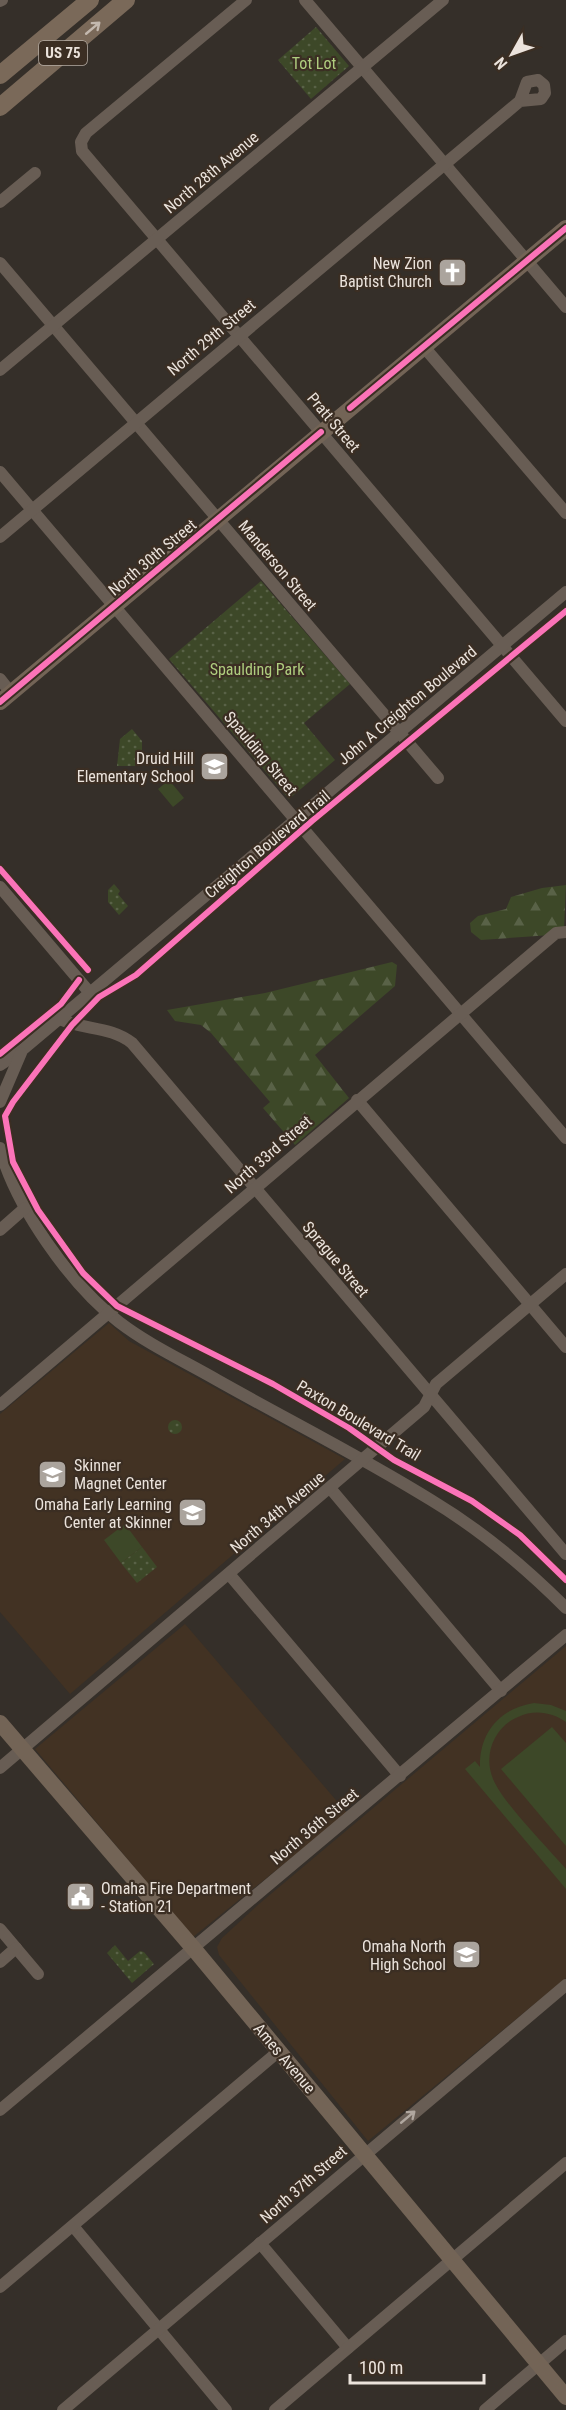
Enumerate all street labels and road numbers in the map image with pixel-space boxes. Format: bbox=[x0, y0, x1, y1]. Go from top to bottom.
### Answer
road number: US 75 bbox=[39, 41, 87, 65]
street label: North 28th Avenue bbox=[160, 127, 262, 217]
street label: North 29th Street bbox=[164, 295, 259, 380]
street label: Pratt Street bbox=[303, 389, 364, 456]
street label: North 30th Street bbox=[105, 515, 200, 600]
street label: Manderson Street bbox=[234, 516, 321, 615]
street label: John A Creighton Boulevard bbox=[334, 642, 480, 769]
street label: Spaulding Street bbox=[220, 708, 301, 799]
street label: Creighton Boulevard Trail bbox=[201, 786, 334, 902]
street label: North 33rd Street bbox=[221, 1111, 316, 1197]
street label: Sprague Street bbox=[299, 1218, 373, 1301]
street label: Paxton Boulevard Trail bbox=[294, 1376, 424, 1465]
street label: North 34th Avenue bbox=[226, 1467, 328, 1557]
street label: North 36th Street bbox=[267, 1784, 362, 1869]
street label: Ames Avenue bbox=[250, 2019, 319, 2097]
street label: North 37th Street bbox=[256, 2141, 351, 2227]

